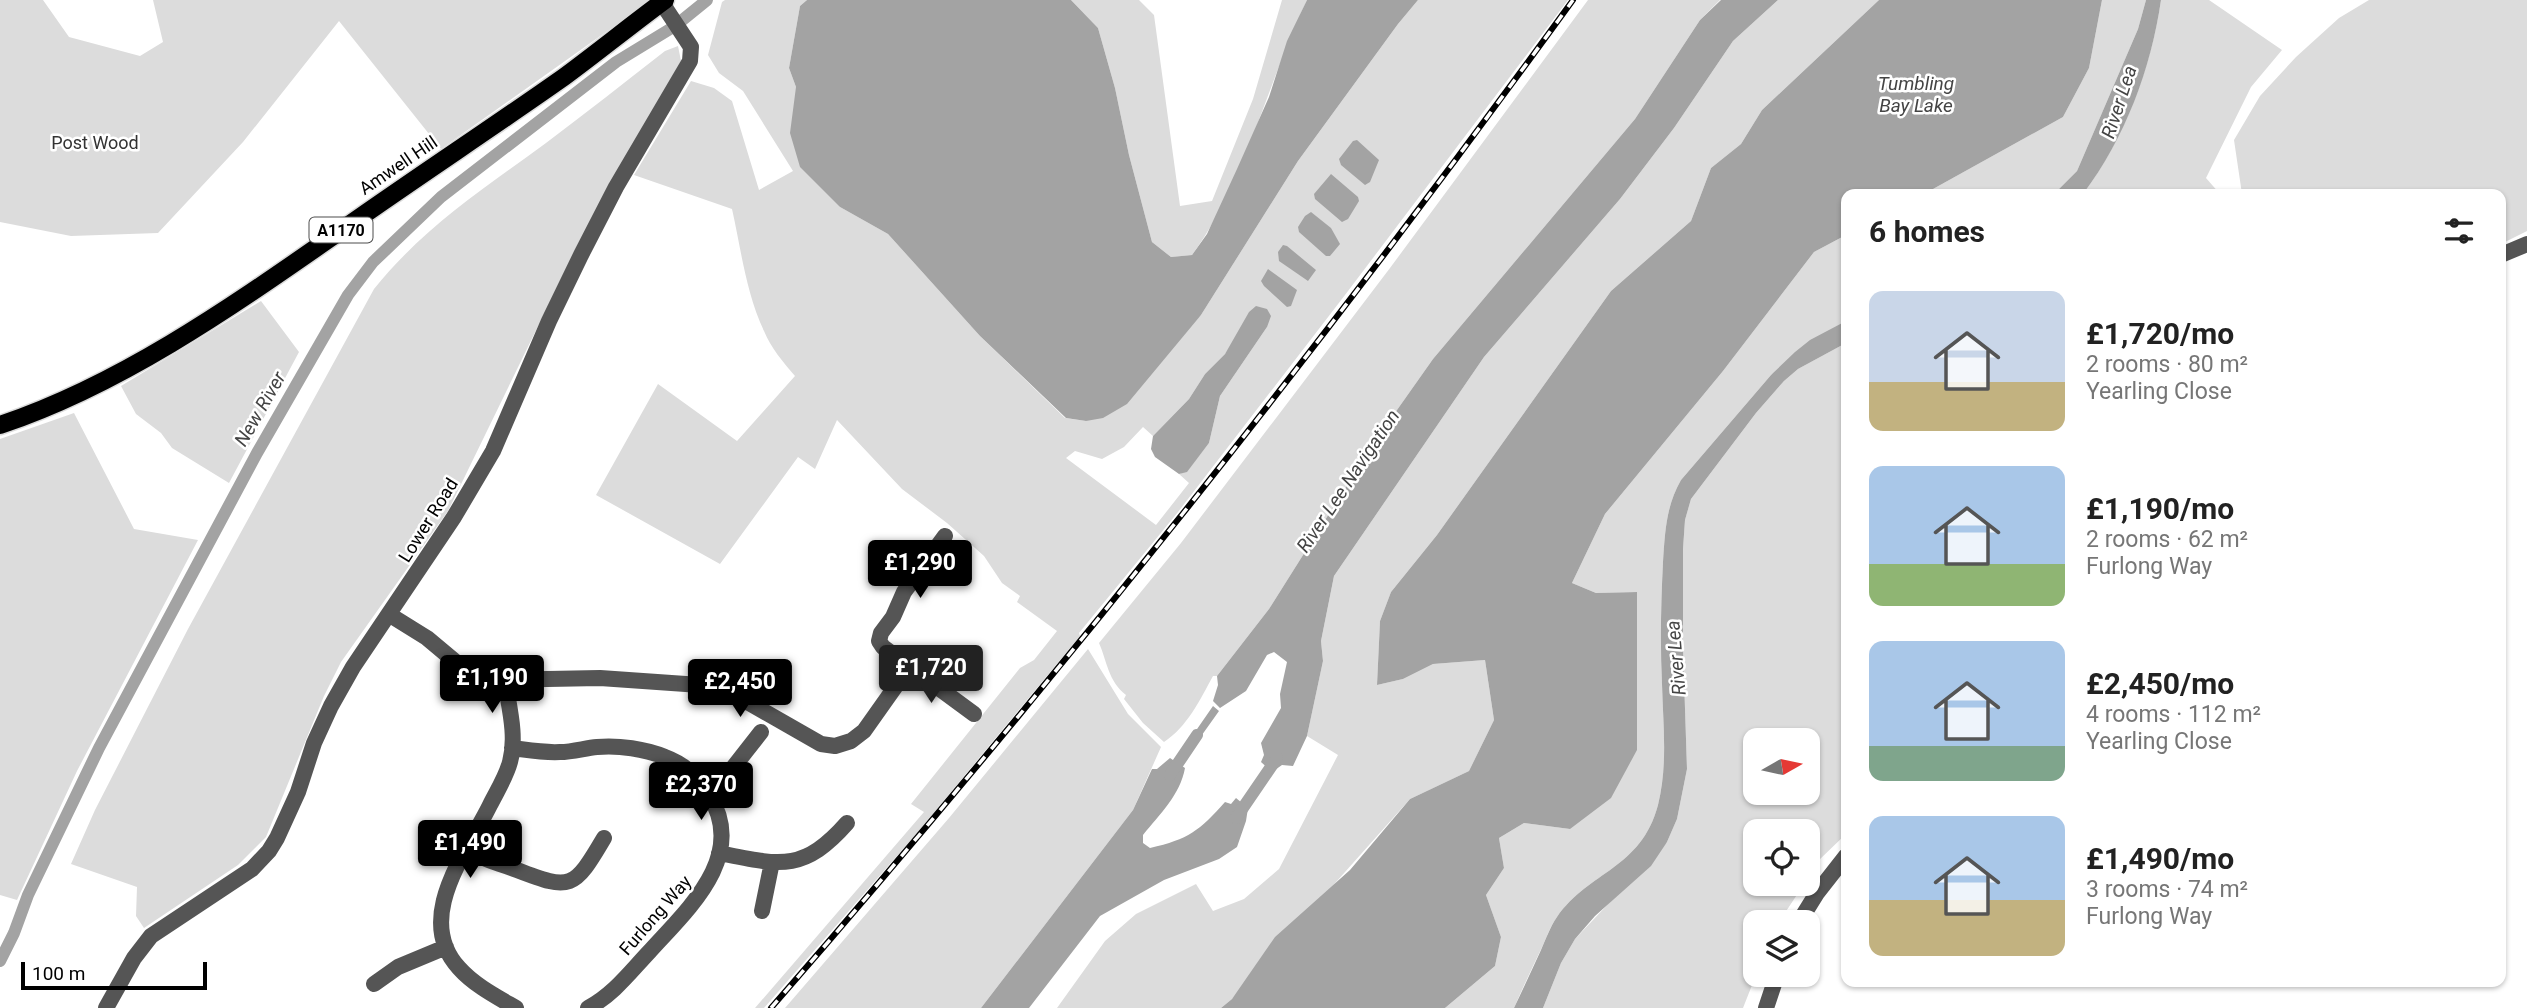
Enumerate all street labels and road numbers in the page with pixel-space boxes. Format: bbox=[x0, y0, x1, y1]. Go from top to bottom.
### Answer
street label: Amwell Hill bbox=[355, 131, 441, 199]
road number: A1170 bbox=[310, 218, 372, 242]
street label: Lower Road bbox=[394, 474, 462, 566]
street label: Furlong Way bbox=[615, 870, 696, 959]

